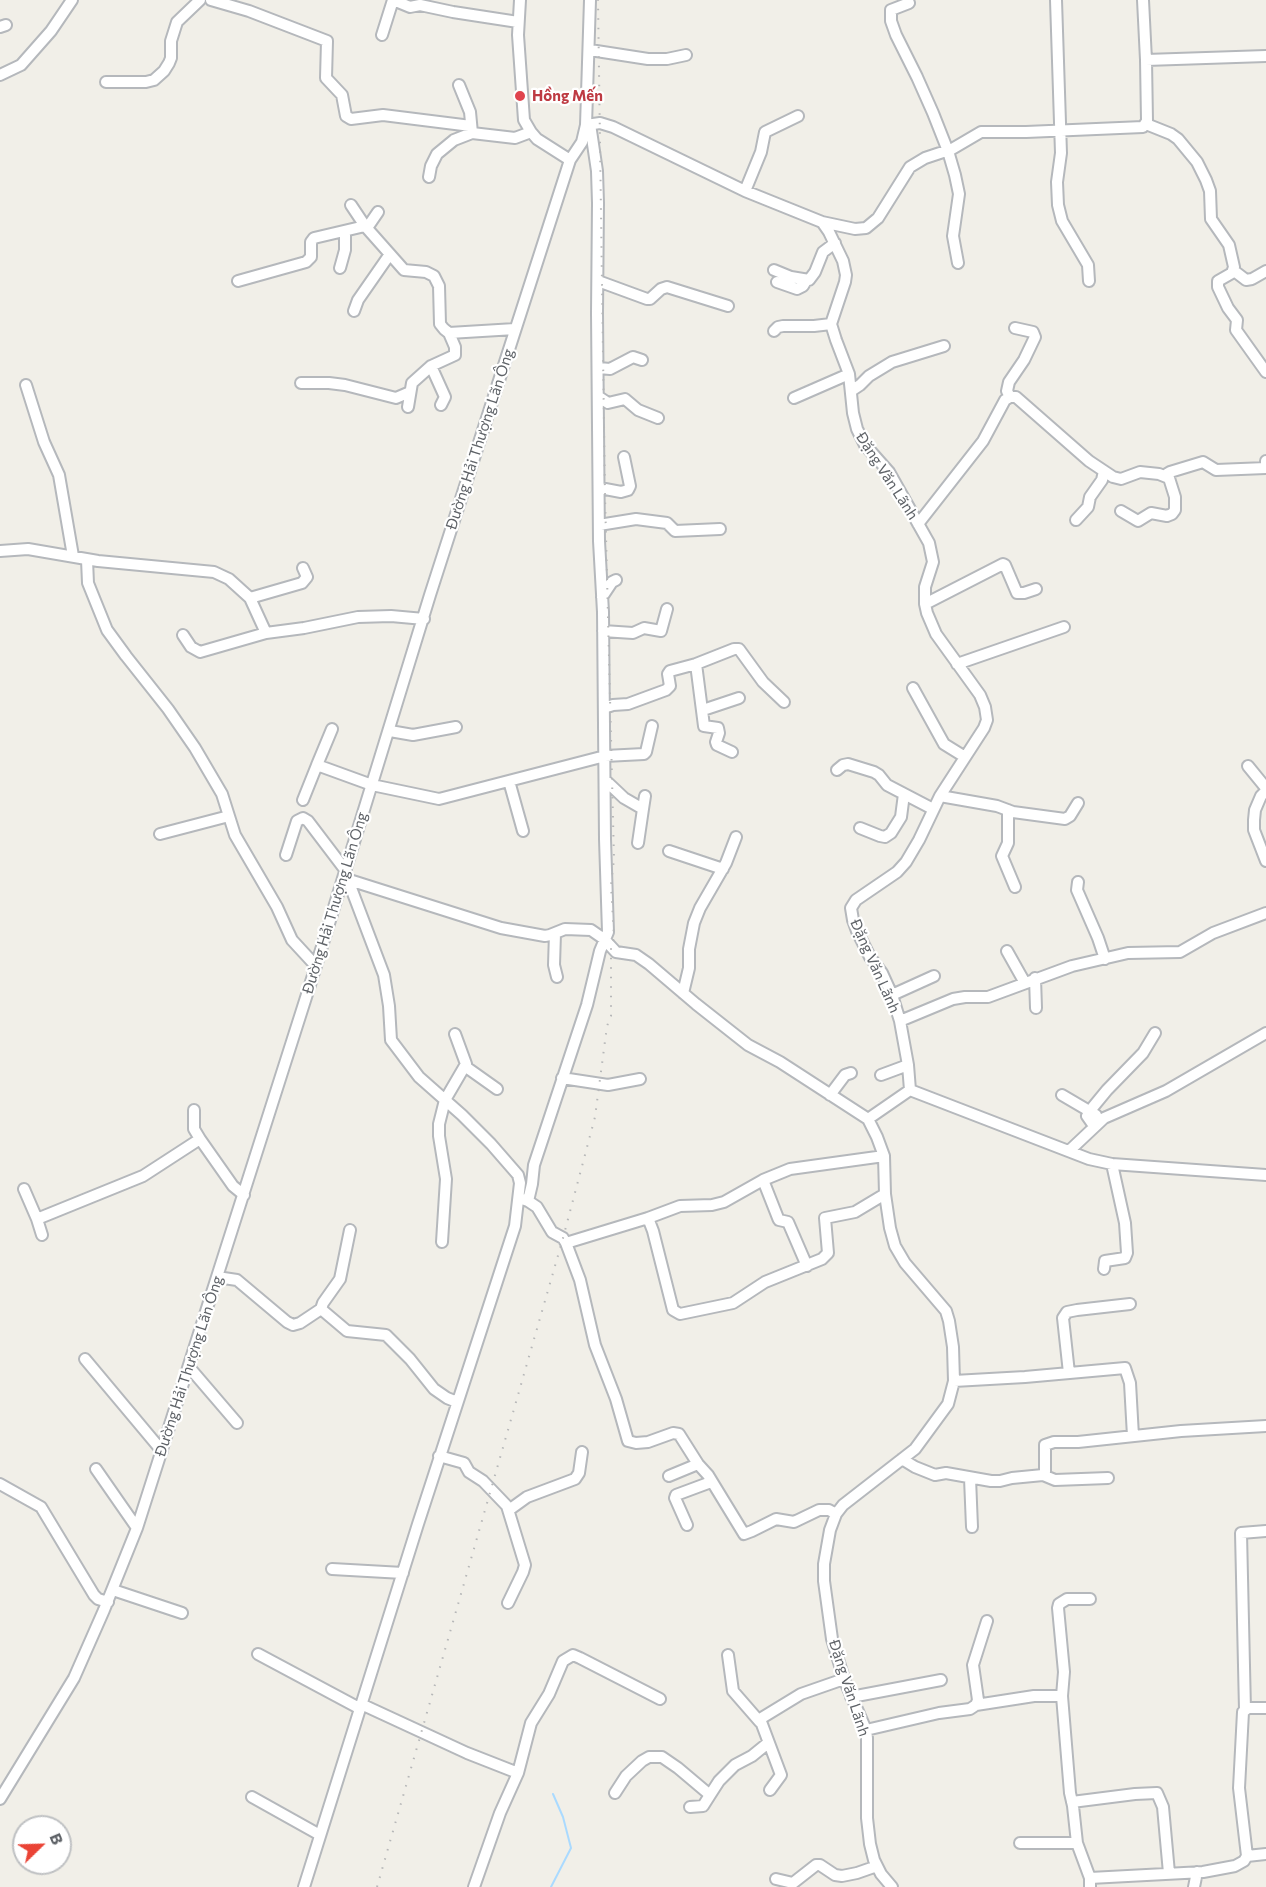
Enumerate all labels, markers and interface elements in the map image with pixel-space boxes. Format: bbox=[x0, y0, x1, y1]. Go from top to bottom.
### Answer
place label: Hồng Mến bbox=[532, 87, 603, 105]
marker: Hồng Mến bbox=[513, 89, 527, 103]
street label: Đường Hải Thượng Lãn Ông bbox=[442, 346, 518, 532]
street label: Đặng Văn Lãnh bbox=[852, 429, 922, 523]
street label: Đường Hải Thượng Lãn Ông bbox=[299, 810, 371, 996]
street label: Đặng Văn Lãnh bbox=[846, 916, 904, 1016]
street label: Đường Hải Thượng Lãn Ông bbox=[151, 1273, 227, 1459]
street label: Đặng Văn Lãnh bbox=[825, 1637, 873, 1739]
north arrow bbox=[12, 1815, 72, 1875]
text: B bbox=[46, 1830, 68, 1847]

